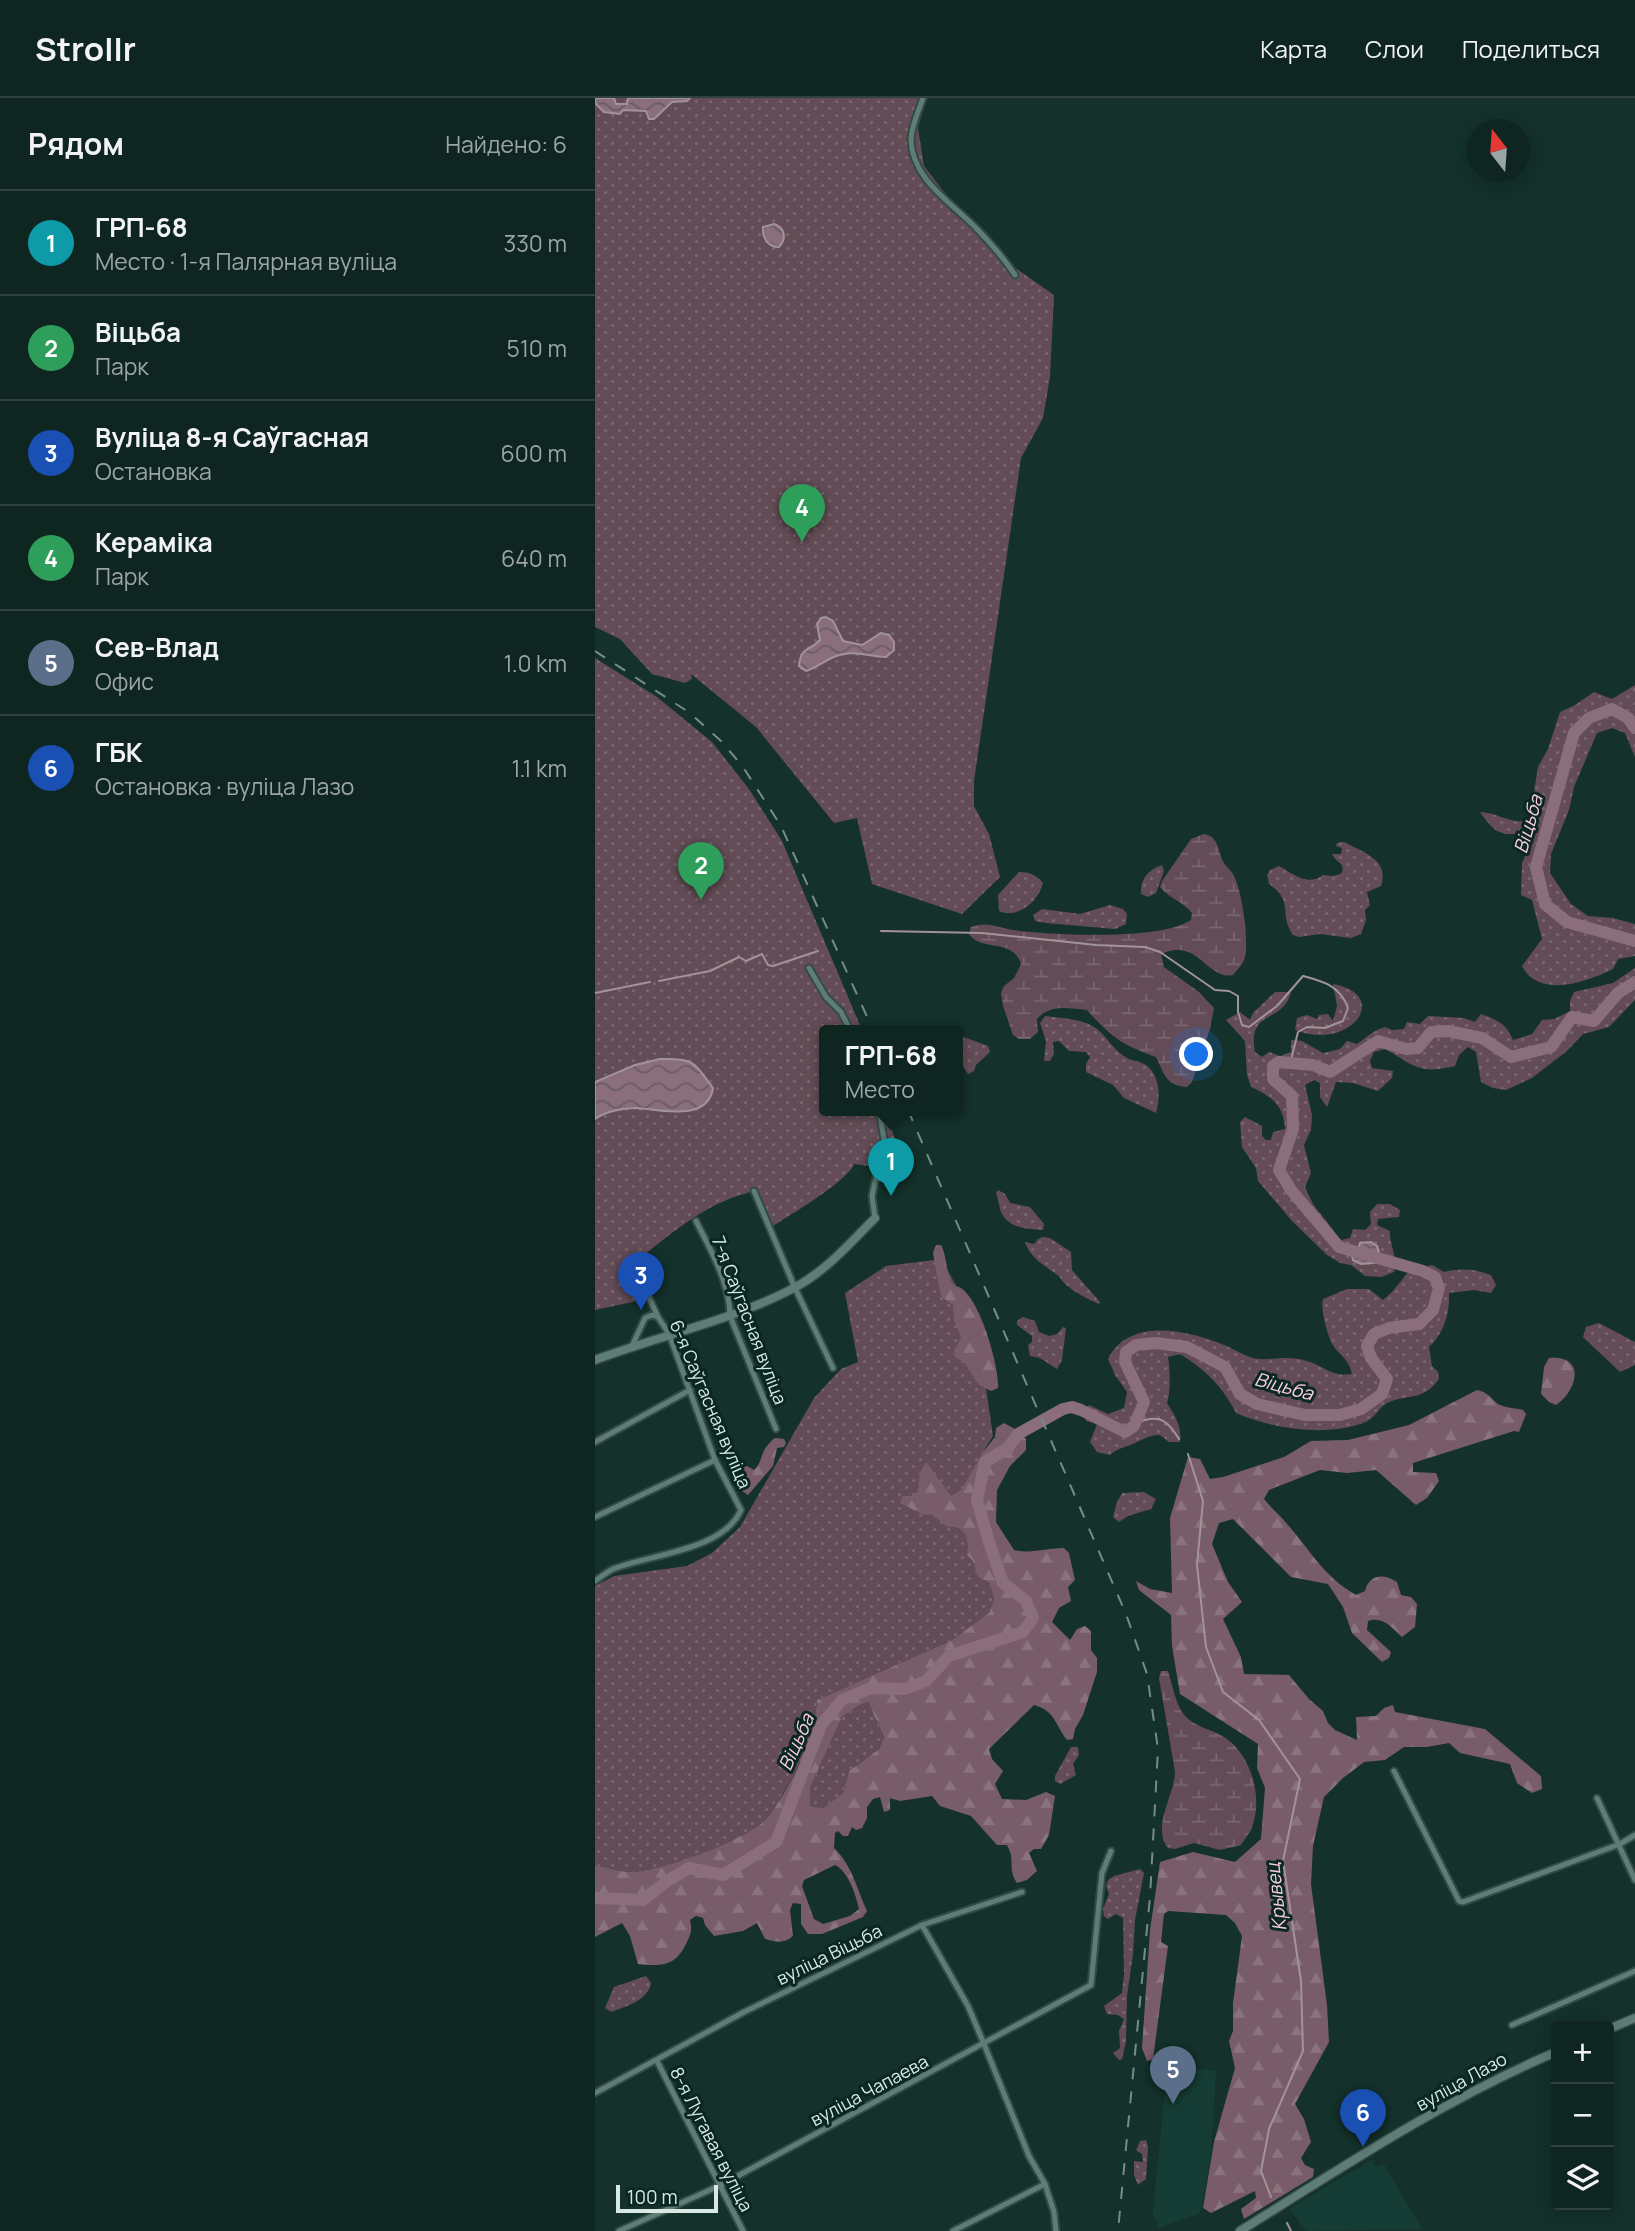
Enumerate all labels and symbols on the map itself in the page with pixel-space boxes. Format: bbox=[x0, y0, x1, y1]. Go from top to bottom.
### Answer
north arrow bbox=[1467, 119, 1530, 182]
pin: 4 bbox=[779, 484, 825, 542]
water label: Віцьба bbox=[1507, 790, 1549, 856]
pin: 2 bbox=[678, 842, 724, 900]
your location bbox=[1179, 1037, 1213, 1071]
pin: 1 bbox=[868, 1138, 914, 1196]
street label: 7-я Саўгасная вуліца bbox=[707, 1232, 793, 1408]
pin: 3 bbox=[618, 1252, 664, 1310]
street label: 6-я Саўгасная вуліца bbox=[665, 1316, 757, 1492]
water label: Віцьба bbox=[1252, 1366, 1318, 1407]
water label: Віцьба bbox=[772, 1708, 821, 1775]
water label: Крывец bbox=[1259, 1860, 1292, 1932]
street label: вуліца Віцьба bbox=[772, 1918, 886, 1990]
pin: 5 bbox=[1150, 2046, 1196, 2104]
street label: вуліца Лазо bbox=[1411, 2046, 1511, 2116]
street label: вуліца Чапаева bbox=[806, 2049, 932, 2131]
street label: 8-я Лугавая вуліца bbox=[665, 2063, 759, 2215]
pin: 6 bbox=[1340, 2089, 1386, 2147]
scale bar bbox=[616, 2182, 717, 2214]

